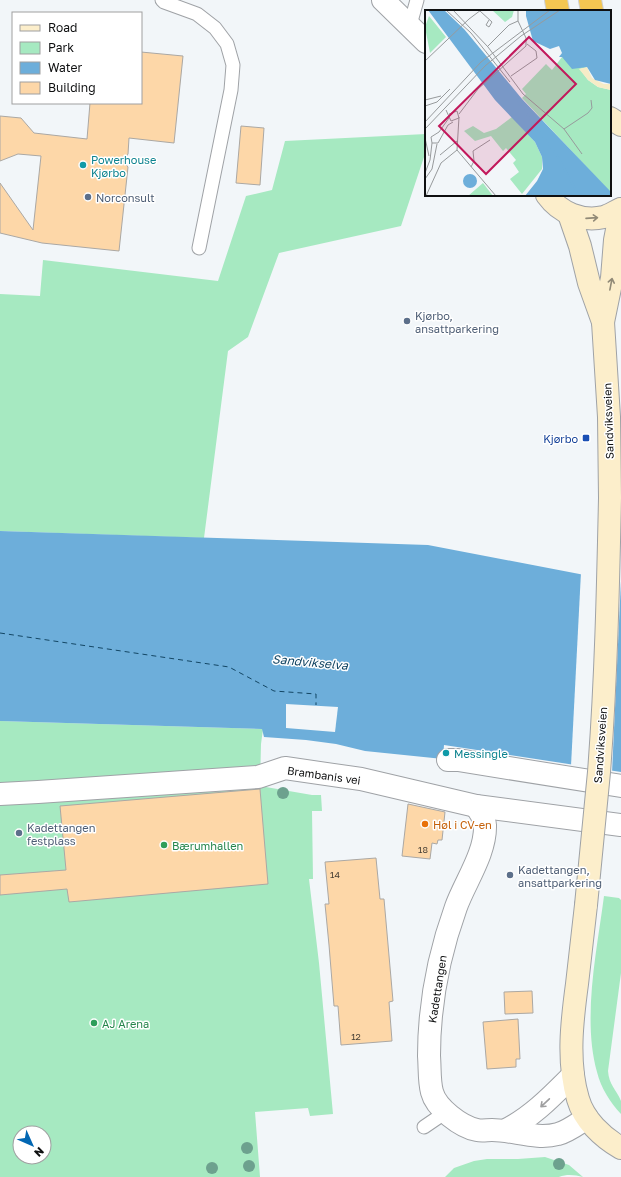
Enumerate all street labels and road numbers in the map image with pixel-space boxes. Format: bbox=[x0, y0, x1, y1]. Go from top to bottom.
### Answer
street label: Sandviksveien bbox=[600, 383, 616, 459]
street label: Sandviksveien bbox=[591, 706, 609, 784]
street label: Brambanis vei bbox=[286, 763, 362, 787]
street label: Kadettangen bbox=[425, 954, 449, 1024]

